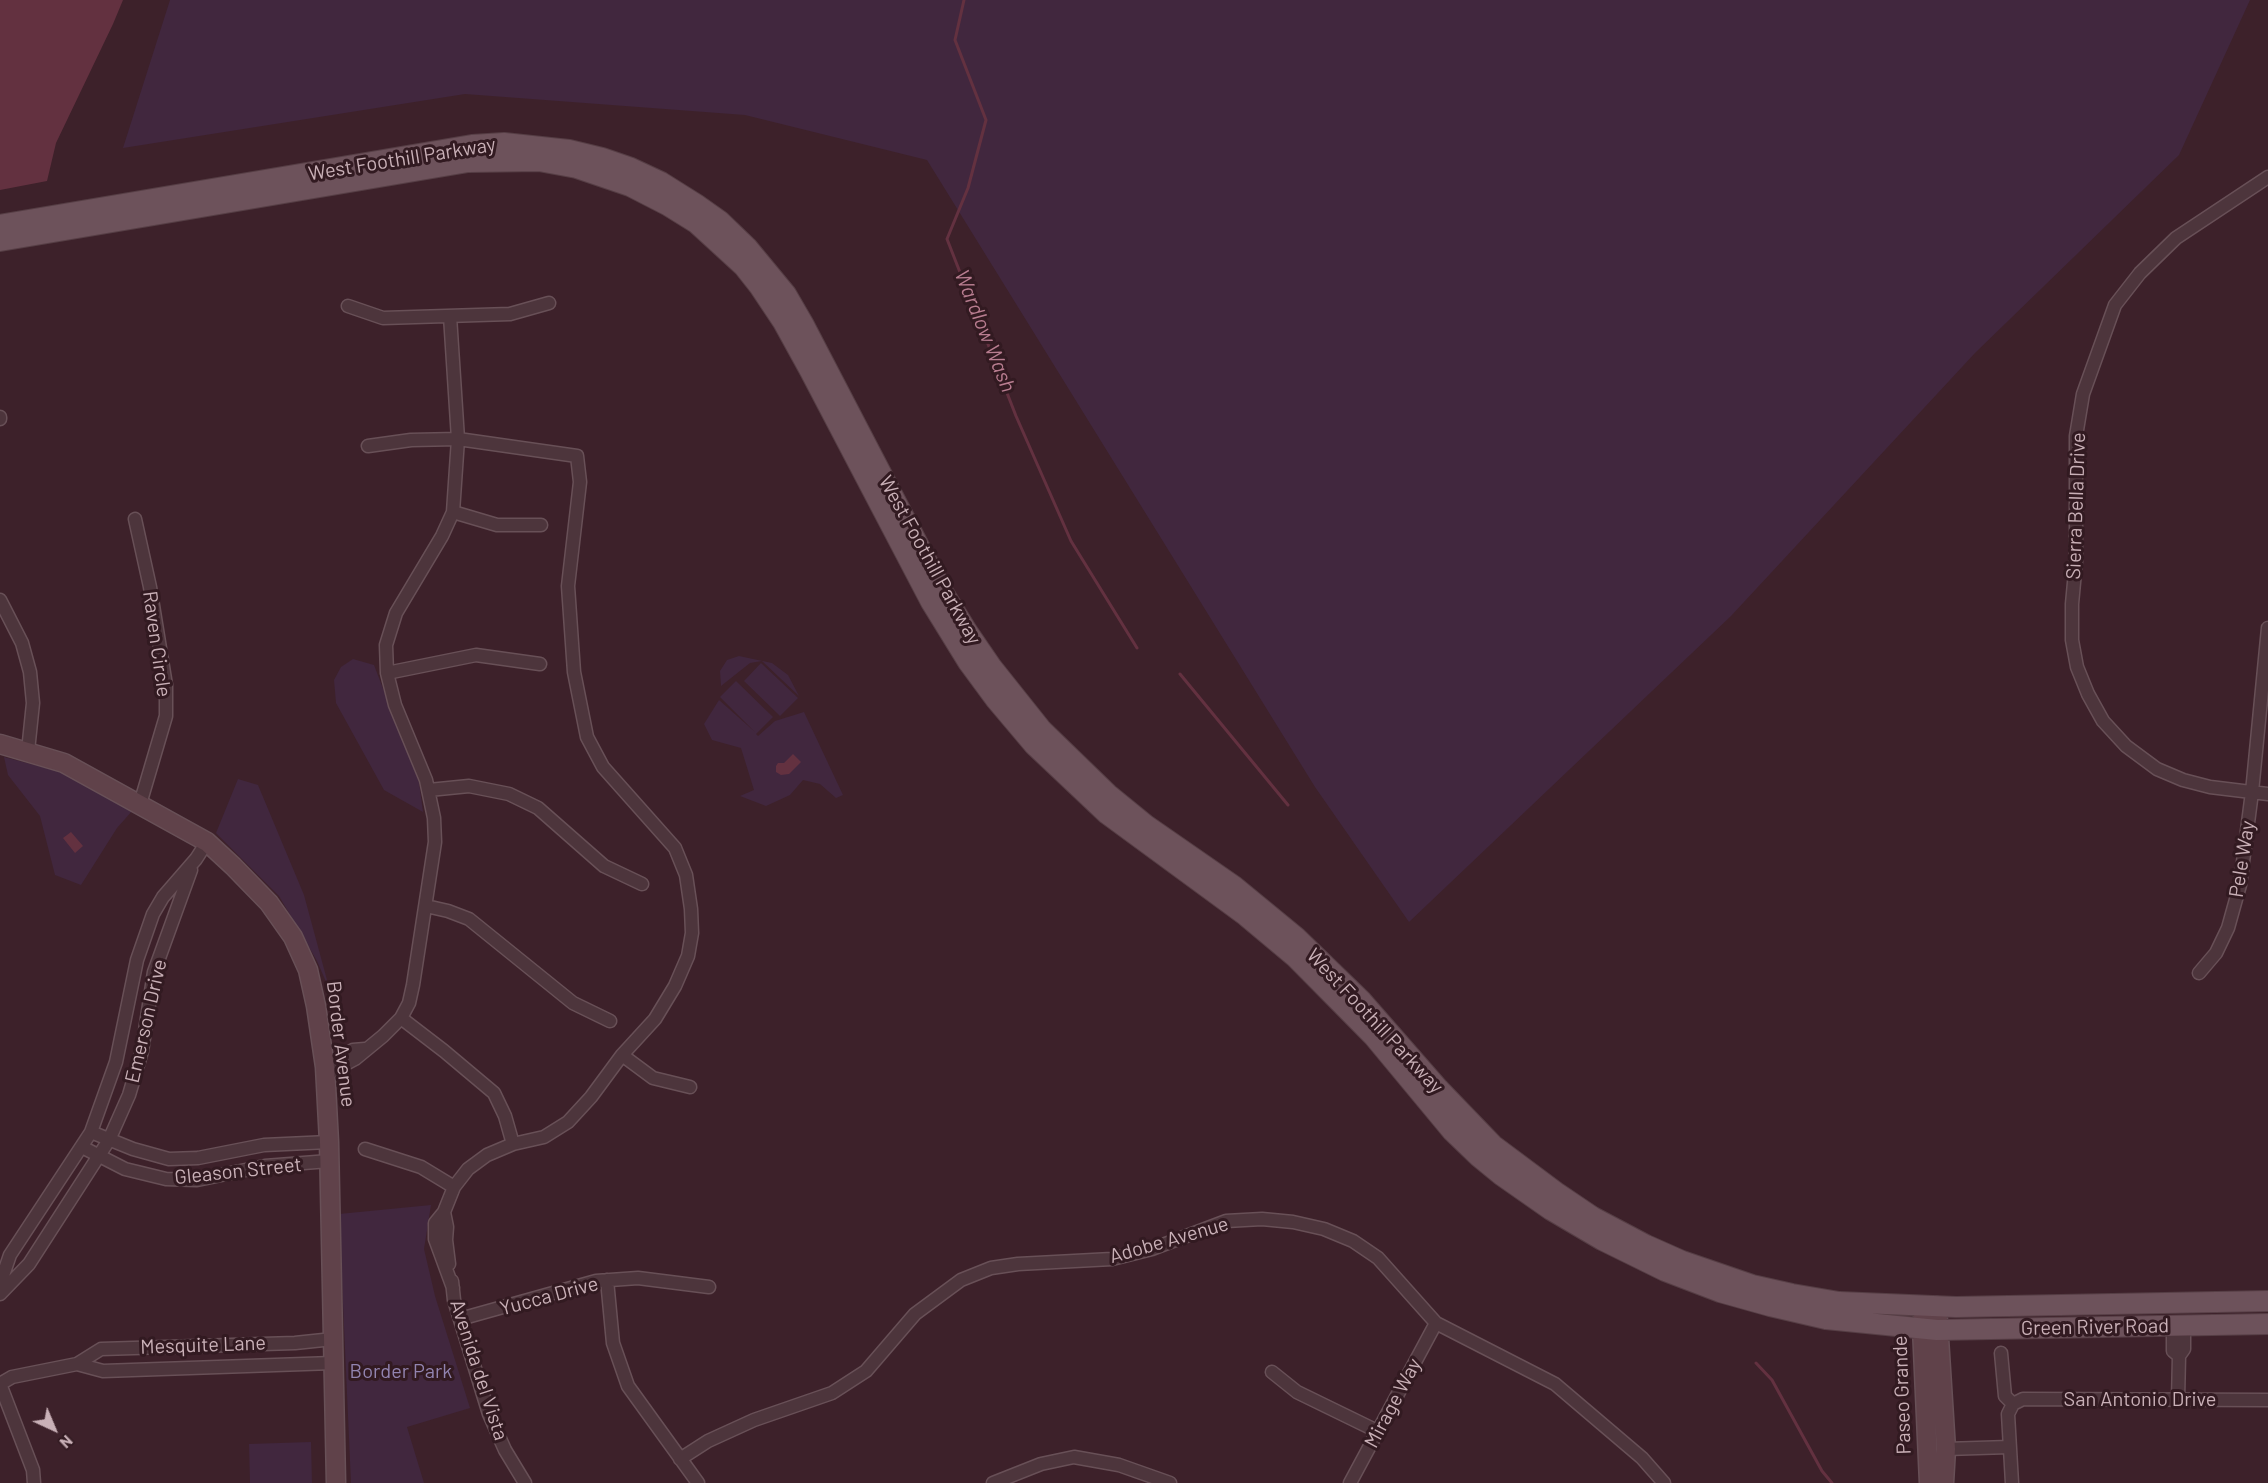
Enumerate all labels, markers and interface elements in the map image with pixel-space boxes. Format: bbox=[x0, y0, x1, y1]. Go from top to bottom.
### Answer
street label: West Foothill Parkway bbox=[307, 132, 497, 186]
water label: Wardlow Wash bbox=[949, 266, 1021, 396]
street label: Sierra Bella Drive bbox=[2061, 432, 2091, 580]
street label: West Foothill Parkway bbox=[874, 471, 986, 649]
street label: Raven Circle bbox=[138, 589, 176, 699]
street label: Pele Way bbox=[2224, 819, 2260, 899]
street label: West Foothill Parkway bbox=[1302, 944, 1448, 1098]
street label: Emerson Drive bbox=[120, 957, 172, 1085]
street label: Border Avenue bbox=[321, 979, 361, 1109]
street label: Gleason Street bbox=[173, 1152, 303, 1190]
street label: Adobe Avenue bbox=[1107, 1212, 1231, 1268]
street label: Yucca Drive bbox=[497, 1271, 601, 1321]
street label: Avenida del Vista bbox=[445, 1297, 513, 1443]
street label: Green River Road bbox=[2021, 1314, 2169, 1340]
street label: Mesquite Lane bbox=[140, 1331, 266, 1359]
street label: Paseo Grande bbox=[1888, 1335, 1916, 1455]
street label: Mirage Way bbox=[1359, 1354, 1427, 1452]
park label: Border Park bbox=[350, 1359, 452, 1383]
street label: San Antonio Drive bbox=[2064, 1387, 2216, 1411]
north arrow bbox=[24, 1399, 84, 1459]
text: N bbox=[56, 1432, 77, 1453]

